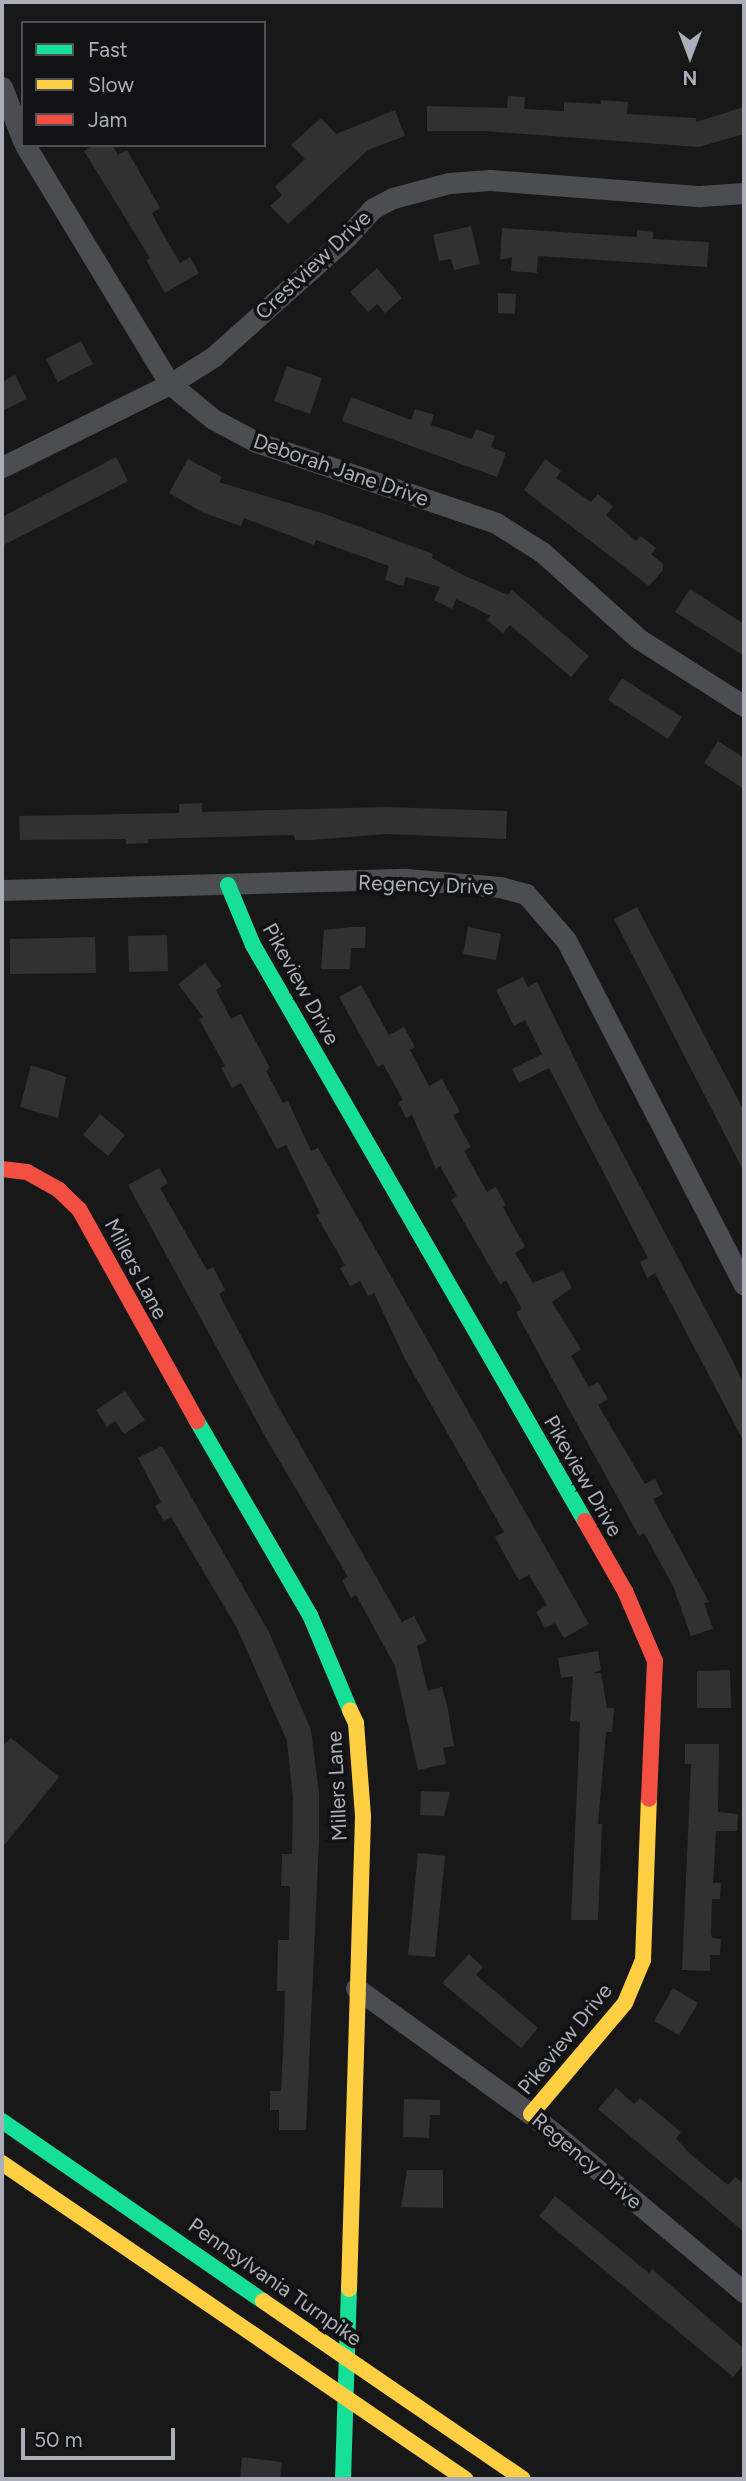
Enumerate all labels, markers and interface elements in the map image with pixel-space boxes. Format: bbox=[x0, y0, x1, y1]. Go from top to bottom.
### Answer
legend bbox=[21, 21, 266, 147]
north arrow bbox=[655, 21, 725, 91]
text: Fast bbox=[88, 37, 128, 62]
text: N bbox=[683, 66, 697, 89]
text: Slow bbox=[88, 72, 134, 97]
text: Jam bbox=[88, 107, 127, 132]
street label: Crestview Drive bbox=[250, 205, 376, 325]
street label: Deborah Jane Drive bbox=[250, 428, 432, 512]
street label: Regency Drive bbox=[358, 870, 494, 900]
street label: Pikeview Drive bbox=[257, 919, 345, 1049]
street label: Millers Lane bbox=[99, 1214, 173, 1324]
street label: Pikeview Drive bbox=[538, 1411, 628, 1541]
street label: Millers Lane bbox=[322, 1730, 352, 1842]
street label: Pikeview Drive bbox=[513, 1978, 617, 2100]
street label: Regency Drive bbox=[527, 2108, 647, 2214]
street label: Pennsylvania Turnpike bbox=[183, 2213, 367, 2351]
scale bar bbox=[24, 2414, 178, 2458]
text: 50 m bbox=[34, 2427, 83, 2452]

